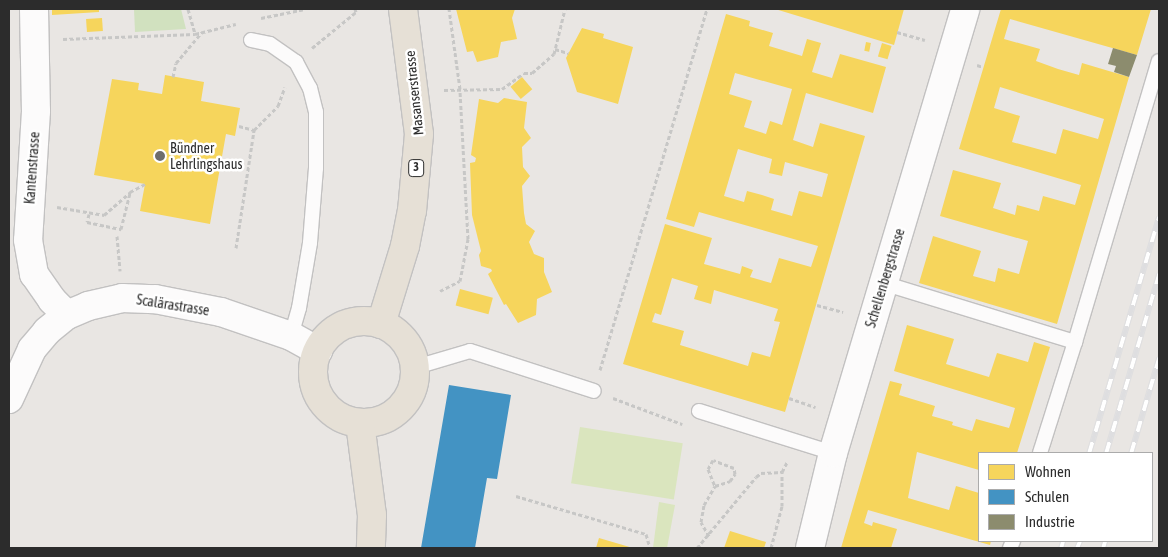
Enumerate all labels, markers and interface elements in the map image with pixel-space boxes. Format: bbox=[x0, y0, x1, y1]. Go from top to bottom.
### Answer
street label: Masanserstrasse bbox=[401, 50, 427, 136]
street label: Kantenstrasse bbox=[21, 131, 43, 205]
place label: Bündner Lehrlingshaus bbox=[170, 140, 242, 172]
marker: Bündner Lehrlingshaus bbox=[154, 150, 166, 162]
road number: 3 bbox=[407, 158, 425, 178]
street label: Schellenbergstrasse bbox=[862, 226, 908, 330]
street label: Scalärastrasse bbox=[135, 291, 211, 319]
legend bbox=[978, 452, 1153, 542]
text: Wohnen bbox=[1025, 463, 1071, 480]
text: Schulen bbox=[1025, 488, 1069, 505]
text: Industrie bbox=[1025, 513, 1075, 530]

